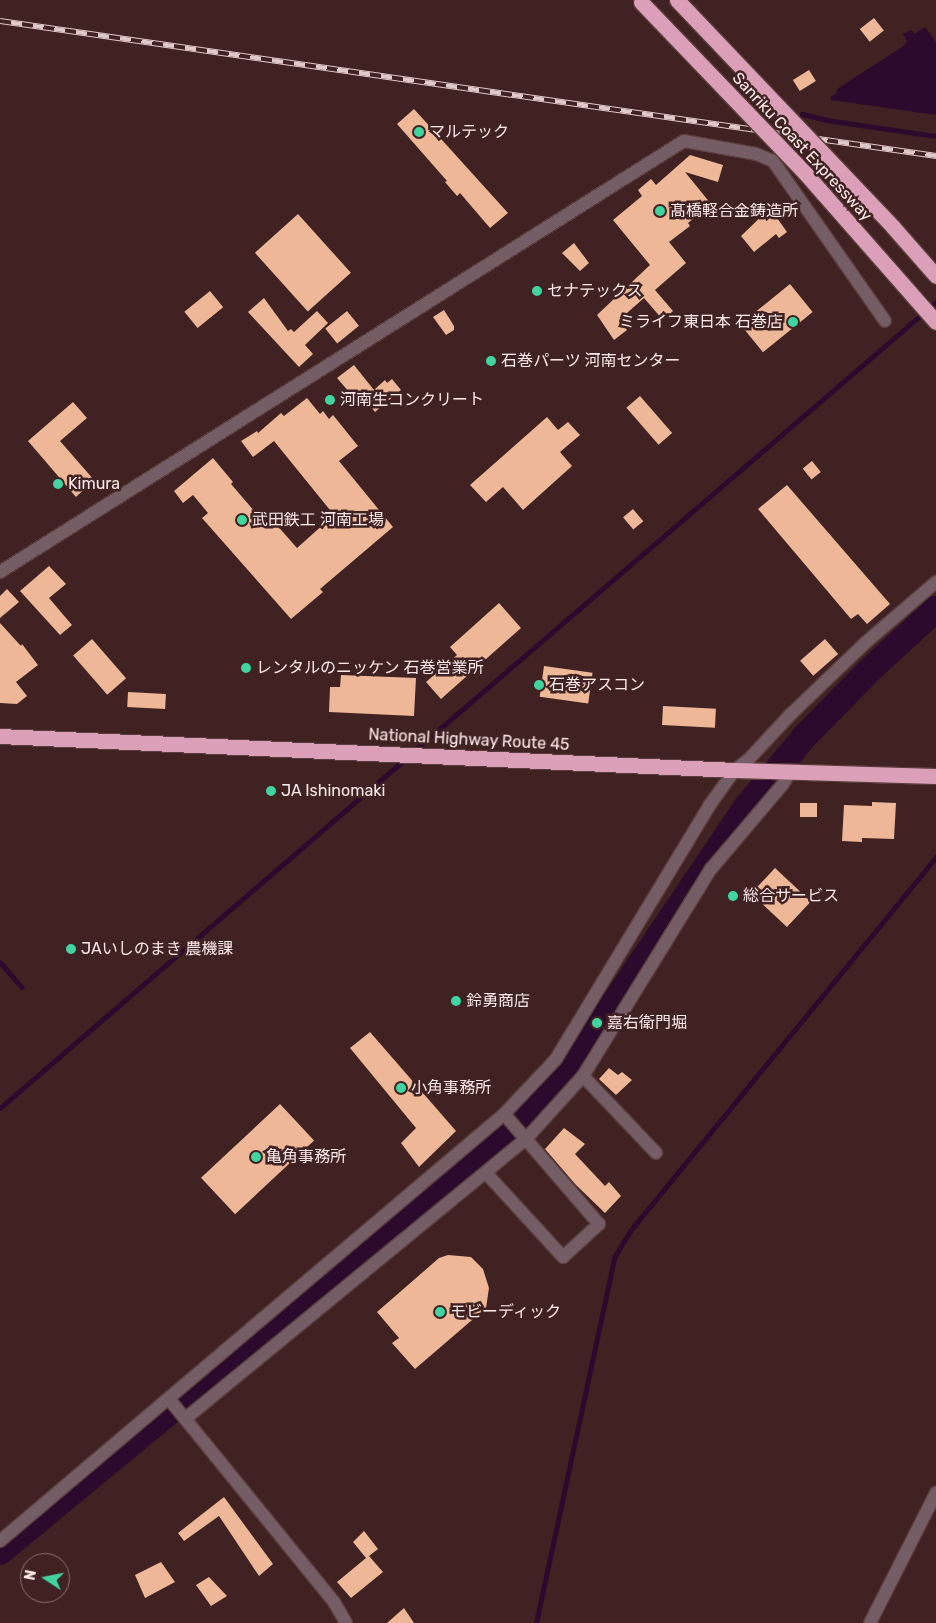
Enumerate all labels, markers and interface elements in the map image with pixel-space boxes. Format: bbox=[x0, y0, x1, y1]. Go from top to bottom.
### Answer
street label: Sanriku Coast Expressway bbox=[728, 69, 876, 225]
place label: マルテック bbox=[429, 122, 509, 142]
marker: マルテック bbox=[413, 126, 425, 138]
place label: 髙橋軽合金鋳造所 bbox=[670, 201, 798, 221]
marker: 髙橋軽合金鋳造所 bbox=[654, 205, 666, 217]
place label: セナテックス bbox=[547, 281, 643, 301]
marker: セナテックス bbox=[531, 285, 543, 297]
place label: ミライフ東日本 石巻店 bbox=[619, 312, 783, 332]
marker: ミライフ東日本 石巻店 bbox=[787, 316, 799, 328]
place label: 石巻パーツ 河南センター bbox=[501, 351, 681, 371]
marker: 石巻パーツ 河南センター bbox=[485, 355, 497, 367]
place label: 河南生コンクリート bbox=[340, 390, 484, 410]
marker: 河南生コンクリート bbox=[324, 394, 336, 406]
place label: Kimura bbox=[68, 474, 120, 494]
marker: Kimura bbox=[52, 478, 64, 490]
place label: 武田鉄工 河南工場 bbox=[252, 510, 384, 530]
marker: 武田鉄工 河南工場 bbox=[236, 514, 248, 526]
place label: レンタルのニッケン 石巻営業所 bbox=[256, 658, 484, 678]
marker: レンタルのニッケン 石巻営業所 bbox=[240, 662, 252, 674]
place label: 石巻アスコン bbox=[549, 675, 645, 695]
marker: 石巻アスコン bbox=[533, 679, 545, 691]
street label: National Highway Route 45 bbox=[368, 725, 570, 755]
place label: JA Ishinomaki bbox=[281, 781, 386, 801]
marker: JA Ishinomaki bbox=[265, 785, 277, 797]
place label: 総合サービス bbox=[743, 886, 839, 906]
marker: 総合サービス bbox=[727, 890, 739, 902]
place label: JAいしのまき 農機課 bbox=[81, 939, 234, 959]
marker: JAいしのまき 農機課 bbox=[65, 943, 77, 955]
place label: 鈴勇商店 bbox=[466, 991, 530, 1011]
marker: 鈴勇商店 bbox=[450, 995, 462, 1007]
place label: 嘉右衛門堀 bbox=[607, 1013, 687, 1033]
marker: 嘉右衛門堀 bbox=[591, 1017, 603, 1029]
place label: 小角事務所 bbox=[411, 1078, 491, 1098]
marker: 小角事務所 bbox=[395, 1082, 407, 1094]
place label: 亀角事務所 bbox=[266, 1147, 346, 1167]
marker: 亀角事務所 bbox=[250, 1151, 262, 1163]
place label: モビーディック bbox=[450, 1302, 562, 1322]
marker: モビーディック bbox=[434, 1306, 446, 1318]
north arrow bbox=[20, 1553, 70, 1603]
text: N bbox=[21, 1569, 40, 1582]

